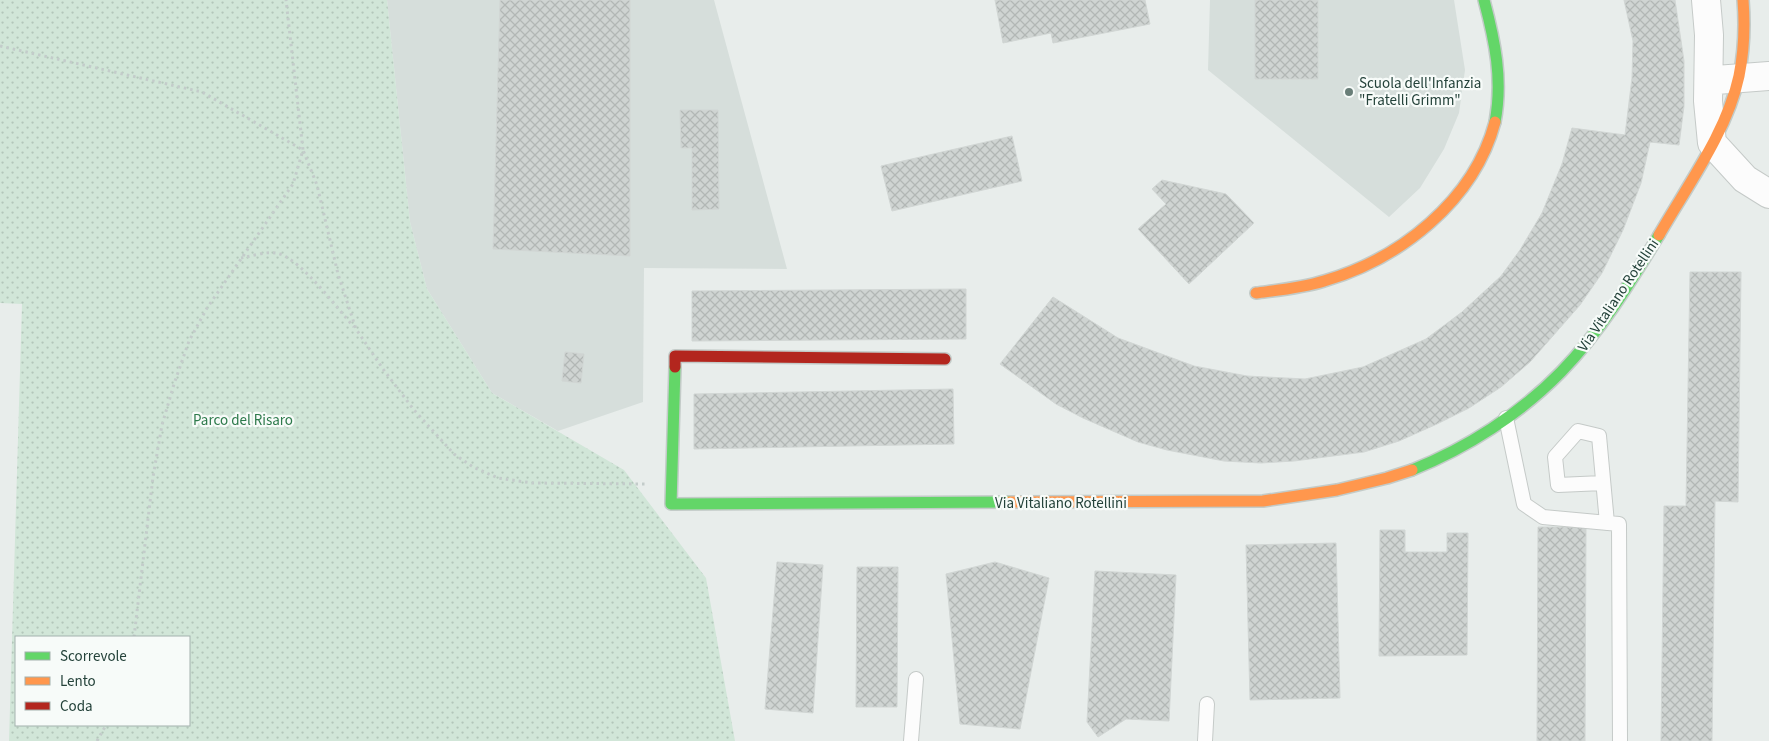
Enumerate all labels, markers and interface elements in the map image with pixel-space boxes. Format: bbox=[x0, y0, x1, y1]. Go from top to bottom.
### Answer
place label: Scuola dell'Infanzia "Fratelli Grimm" bbox=[1359, 73, 1481, 111]
marker: Scuola dell'Infanzia "Fratelli Grimm" bbox=[1343, 86, 1355, 98]
street label: Via Vitaliano Rotellini bbox=[1573, 235, 1664, 356]
park label: Parco del Risaro bbox=[193, 410, 293, 431]
street label: Via Vitaliano Rotellini bbox=[995, 493, 1127, 514]
legend bbox=[15, 636, 190, 726]
text: Scorrevole bbox=[60, 646, 127, 667]
text: Lento bbox=[60, 671, 96, 692]
text: Coda bbox=[60, 696, 93, 717]

